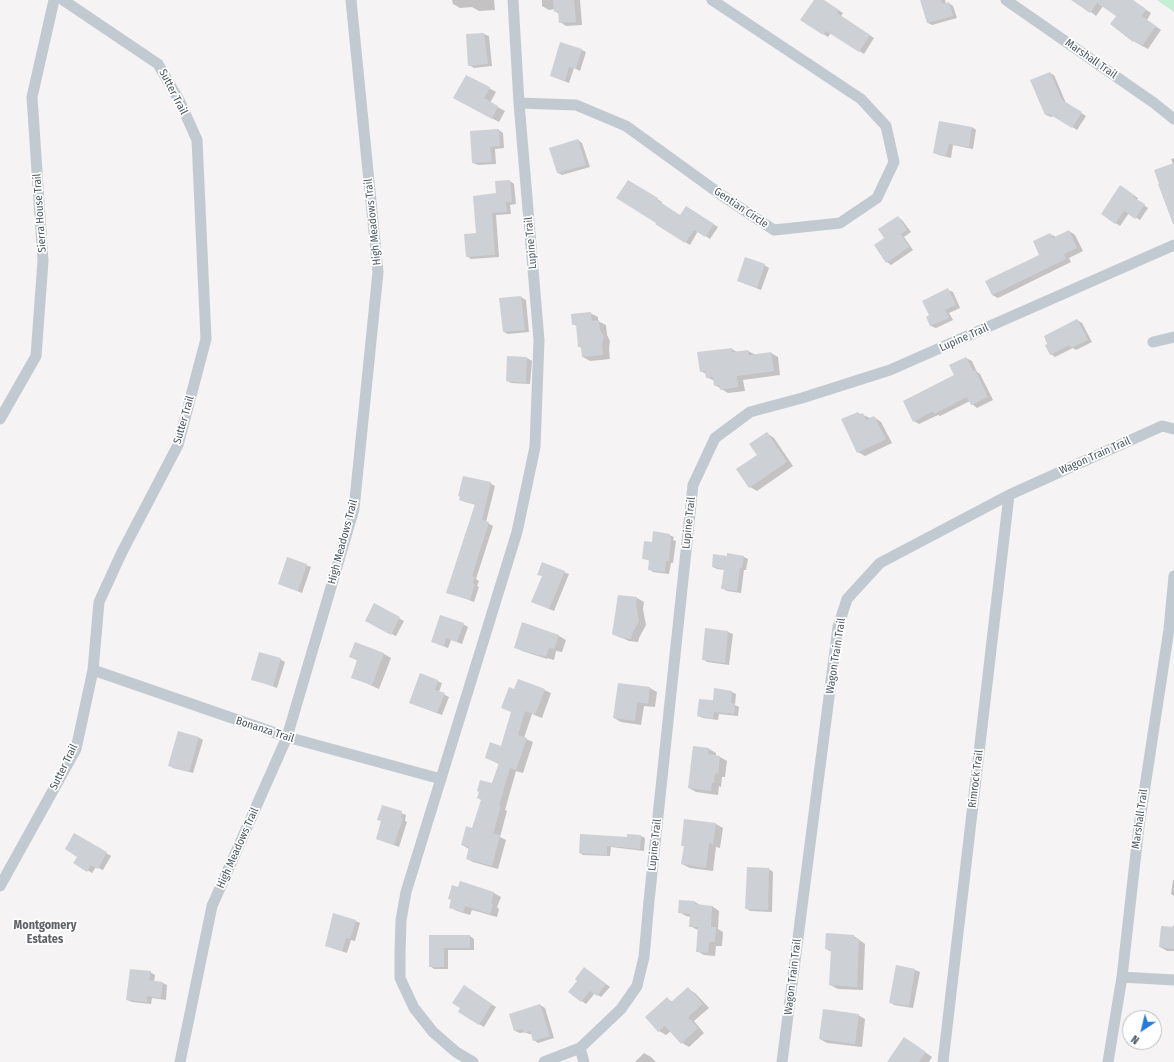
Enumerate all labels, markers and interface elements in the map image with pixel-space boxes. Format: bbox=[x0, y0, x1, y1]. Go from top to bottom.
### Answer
street label: Marshall Trail bbox=[1062, 36, 1120, 82]
street label: Sutter Trail bbox=[156, 67, 190, 117]
street label: Sierra House Trail bbox=[31, 173, 49, 253]
street label: High Meadows Trail bbox=[362, 178, 384, 266]
street label: Gentian Circle bbox=[711, 185, 771, 231]
street label: Lupine Trail bbox=[522, 216, 540, 270]
street label: Lupine Trail bbox=[937, 321, 991, 355]
street label: Sutter Trail bbox=[171, 394, 197, 446]
street label: Wagon Train Trail bbox=[1057, 434, 1133, 478]
street label: Lupine Trail bbox=[680, 496, 698, 550]
street label: High Meadows Trail bbox=[325, 498, 361, 586]
street label: Wagon Train Trail bbox=[823, 617, 849, 695]
street label: Bonanza Trail bbox=[234, 714, 296, 746]
street label: Sutter Trail bbox=[47, 742, 81, 792]
street label: Rimrock Trail bbox=[966, 749, 986, 809]
street label: Marshall Trail bbox=[1129, 788, 1151, 850]
street label: High Meadows Trail bbox=[214, 806, 262, 890]
street label: Lupine Trail bbox=[646, 818, 664, 872]
district label: Montgomery Estates bbox=[14, 919, 76, 947]
street label: Wagon Train Trail bbox=[782, 938, 804, 1016]
north arrow bbox=[1122, 1010, 1162, 1050]
text: N bbox=[1129, 1032, 1142, 1047]

